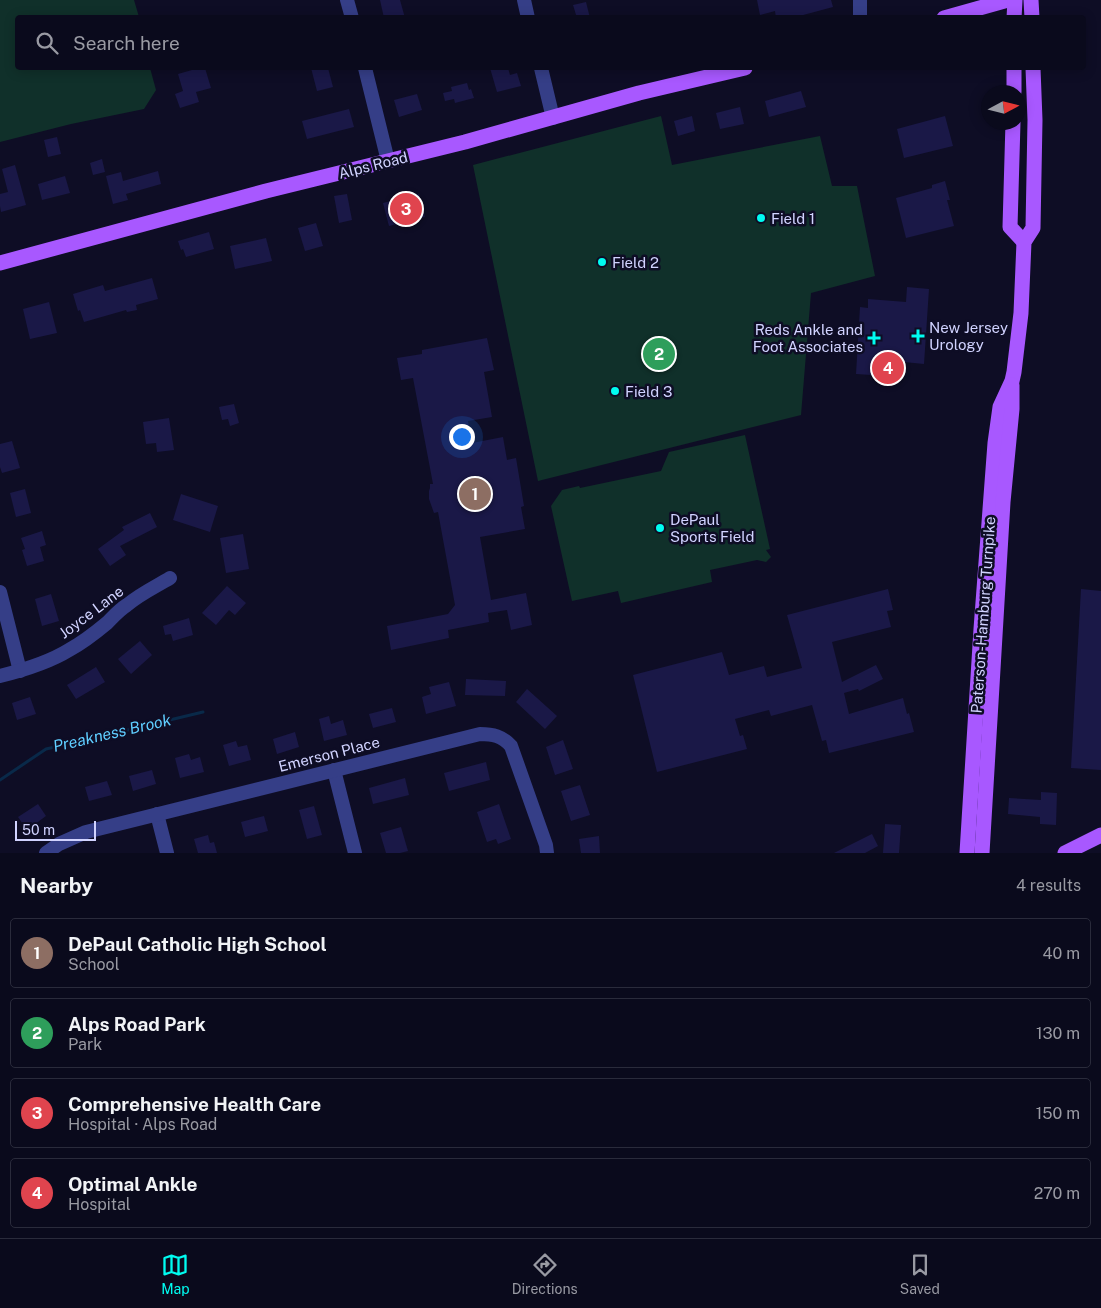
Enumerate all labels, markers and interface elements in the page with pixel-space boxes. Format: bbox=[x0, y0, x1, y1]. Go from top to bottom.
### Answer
search box bbox=[15, 15, 1086, 70]
icon: search bbox=[33, 29, 61, 57]
text: Search here bbox=[73, 32, 180, 54]
north arrow bbox=[981, 85, 1026, 130]
street label: Alps Road bbox=[337, 148, 409, 182]
pin: 3 bbox=[390, 190, 422, 228]
place label: Field 1 bbox=[771, 210, 815, 227]
marker: Field 1 bbox=[755, 212, 767, 224]
place label: Field 2 bbox=[612, 254, 659, 271]
marker: Field 2 bbox=[596, 256, 608, 268]
place label: New Jersey Urology bbox=[929, 319, 1008, 353]
place label: Reds Ankle and Foot Associates bbox=[753, 321, 863, 355]
marker: New Jersey Urology bbox=[911, 329, 925, 343]
marker: Reds Ankle and Foot Associates bbox=[867, 331, 881, 345]
pin: 2 bbox=[643, 335, 675, 373]
pin: 4 bbox=[872, 349, 904, 387]
place label: Field 3 bbox=[625, 383, 672, 400]
marker: Field 3 bbox=[609, 385, 621, 397]
your location bbox=[449, 424, 475, 450]
pin: 1 bbox=[459, 475, 491, 513]
place label: DePaul Sports Field bbox=[670, 511, 754, 545]
street label: Paterson-Hamburg Turnpike bbox=[968, 516, 998, 714]
marker: DePaul Sports Field bbox=[654, 522, 666, 534]
street label: Joyce Lane bbox=[55, 582, 127, 642]
water label: Preakness Brook bbox=[51, 710, 173, 756]
street label: Emerson Place bbox=[277, 733, 381, 775]
scale bar bbox=[15, 818, 96, 841]
text: 50 m bbox=[22, 822, 55, 838]
text: Nearby bbox=[20, 873, 93, 898]
text: 4 results bbox=[1016, 876, 1081, 895]
text: DePaul Catholic High School bbox=[68, 933, 327, 955]
text: 1 bbox=[34, 944, 40, 963]
text: 40 m bbox=[1042, 944, 1080, 963]
text: School bbox=[68, 955, 119, 974]
text: Alps Road Park bbox=[68, 1013, 206, 1035]
text: 2 bbox=[32, 1024, 42, 1043]
text: 130 m bbox=[1036, 1024, 1080, 1043]
text: Park bbox=[68, 1035, 102, 1054]
text: Comprehensive Health Care bbox=[68, 1093, 321, 1115]
text: 3 bbox=[32, 1104, 42, 1123]
text: 150 m bbox=[1036, 1104, 1080, 1123]
text: Hospital · Alps Road bbox=[68, 1115, 217, 1134]
text: Optimal Ankle bbox=[68, 1173, 197, 1195]
text: 4 bbox=[32, 1184, 42, 1203]
text: 270 m bbox=[1034, 1184, 1080, 1203]
text: Hospital bbox=[68, 1195, 131, 1214]
tab: Map bbox=[161, 1251, 190, 1297]
tab: Directions bbox=[512, 1251, 578, 1297]
tab: Saved bbox=[900, 1251, 940, 1297]

